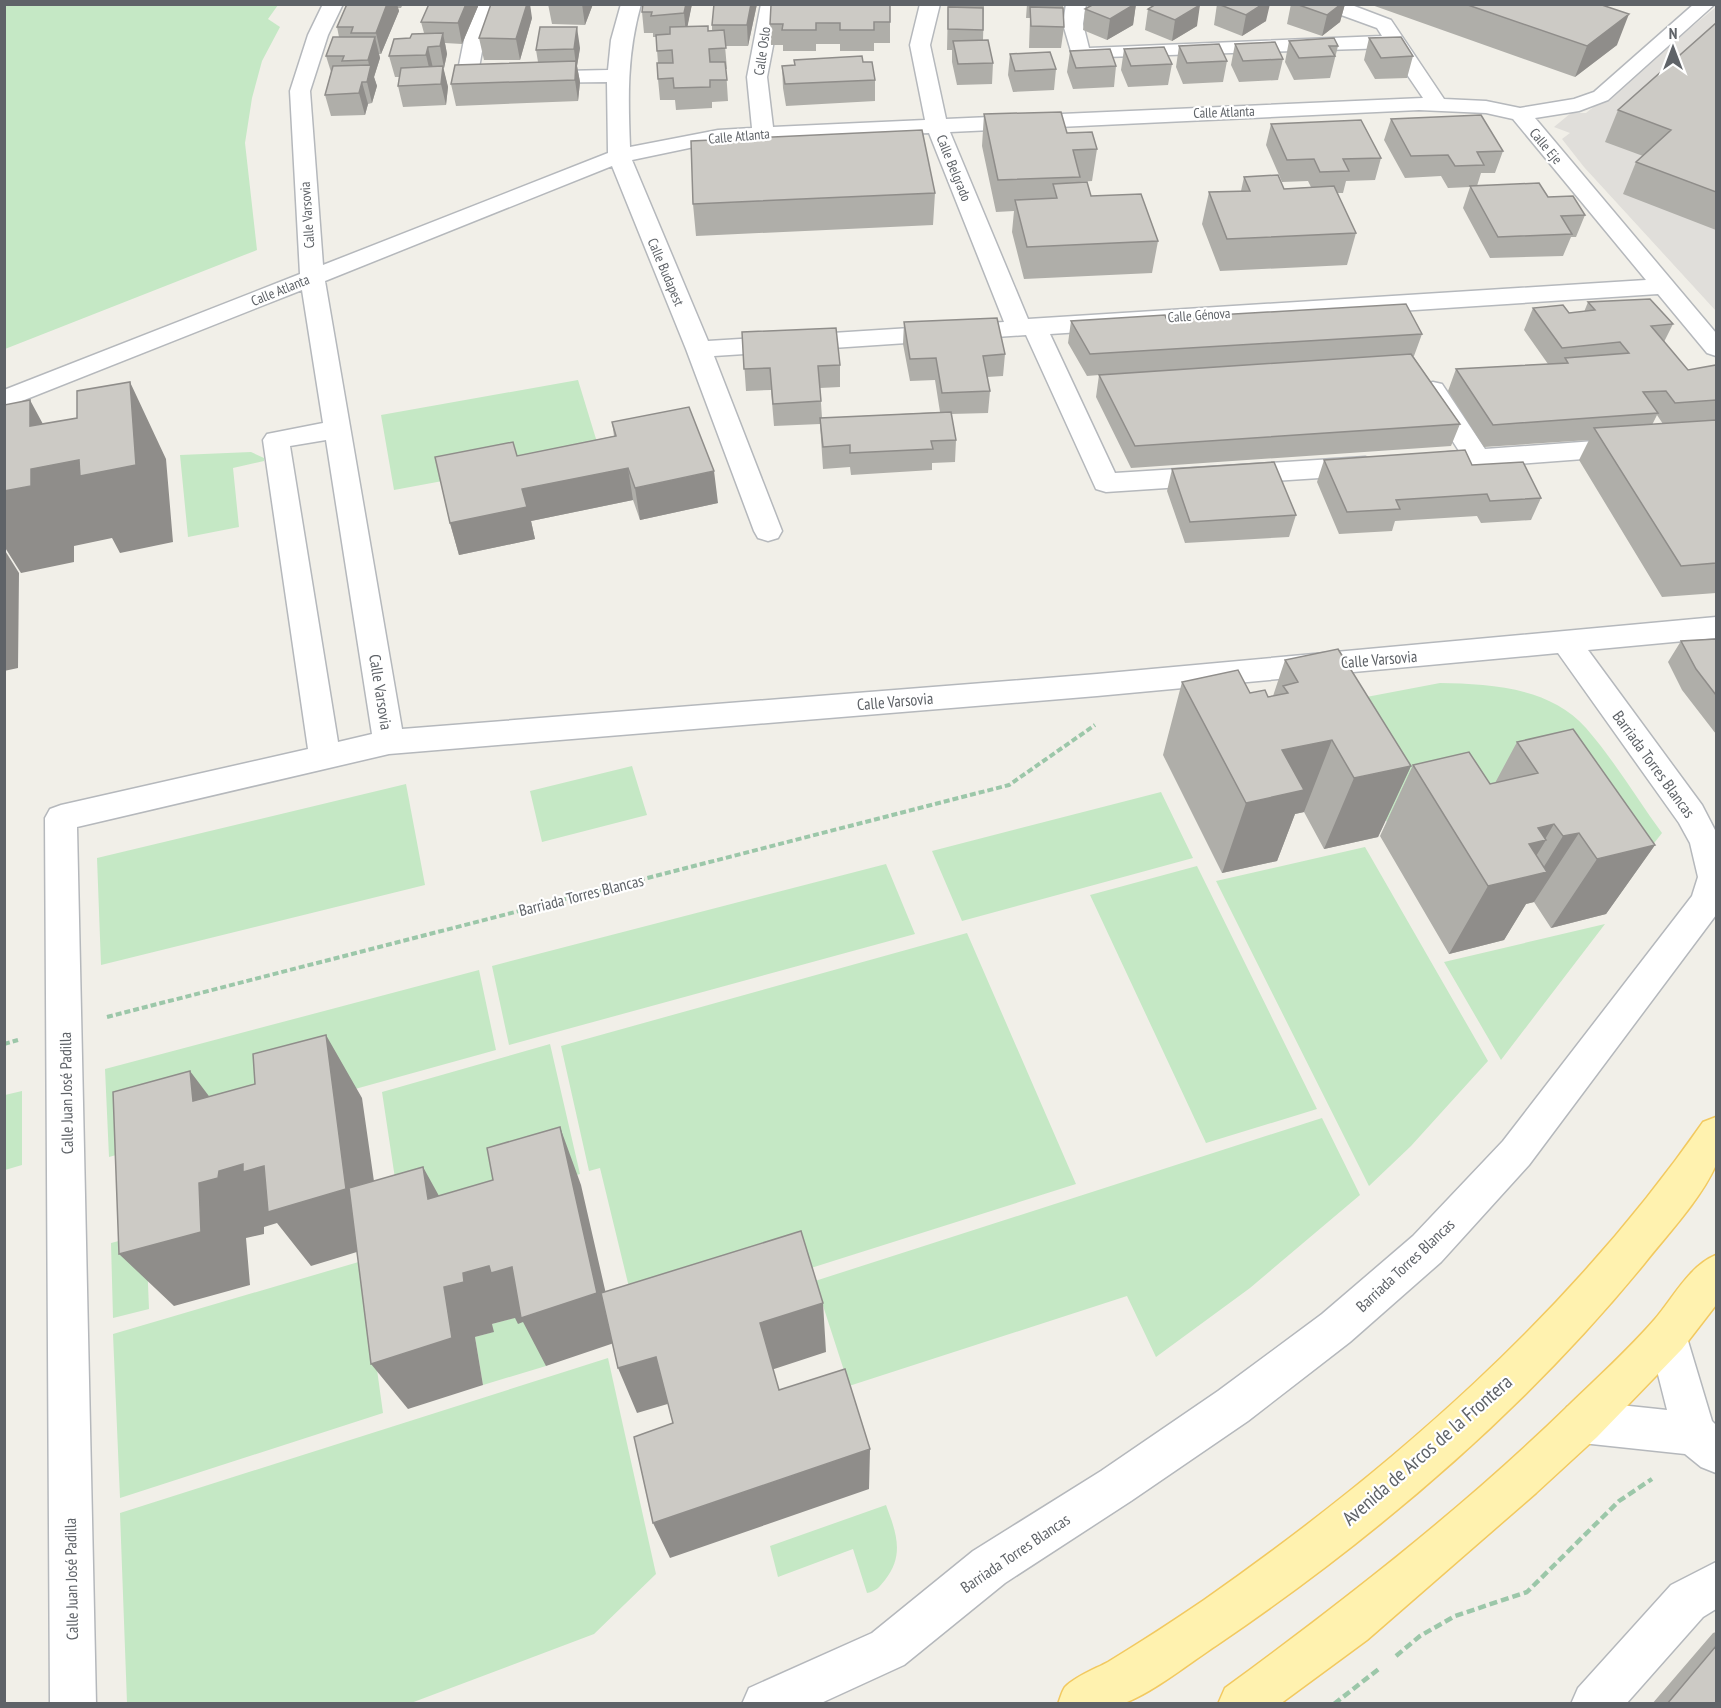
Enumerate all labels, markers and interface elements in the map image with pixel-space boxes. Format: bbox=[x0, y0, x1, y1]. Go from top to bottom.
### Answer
north arrow bbox=[1643, 18, 1703, 78]
text: N bbox=[1669, 23, 1677, 43]
street label: Calle Oslo bbox=[750, 26, 774, 76]
street label: Calle Atlanta bbox=[1193, 102, 1255, 122]
street label: Calle Atlanta bbox=[708, 124, 770, 148]
street label: Calle Eje bbox=[1526, 124, 1567, 168]
street label: Calle Belgrado bbox=[932, 132, 976, 204]
street label: Calle Varsovia bbox=[296, 181, 318, 249]
street label: Calle Budapest bbox=[644, 235, 688, 309]
street label: Calle Atlanta bbox=[248, 270, 312, 310]
street label: Calle Génova bbox=[1167, 304, 1231, 326]
street label: Calle Varsovia bbox=[1340, 646, 1418, 672]
street label: Calle Varsovia bbox=[365, 653, 397, 731]
street label: Calle Varsovia bbox=[856, 688, 934, 714]
street label: Barriada Torres Blancas bbox=[1608, 706, 1700, 822]
street label: Barriada Torres Blancas bbox=[517, 870, 645, 920]
street label: Calle Juan José Padilla bbox=[55, 1032, 77, 1154]
street label: Barriada Torres Blancas bbox=[1351, 1214, 1459, 1316]
street label: Avenida de Arcos de la Frontera bbox=[1337, 1369, 1517, 1531]
street label: Barriada Torres Blancas bbox=[956, 1509, 1074, 1597]
street label: Calle Juan José Padilla bbox=[60, 1518, 82, 1640]

